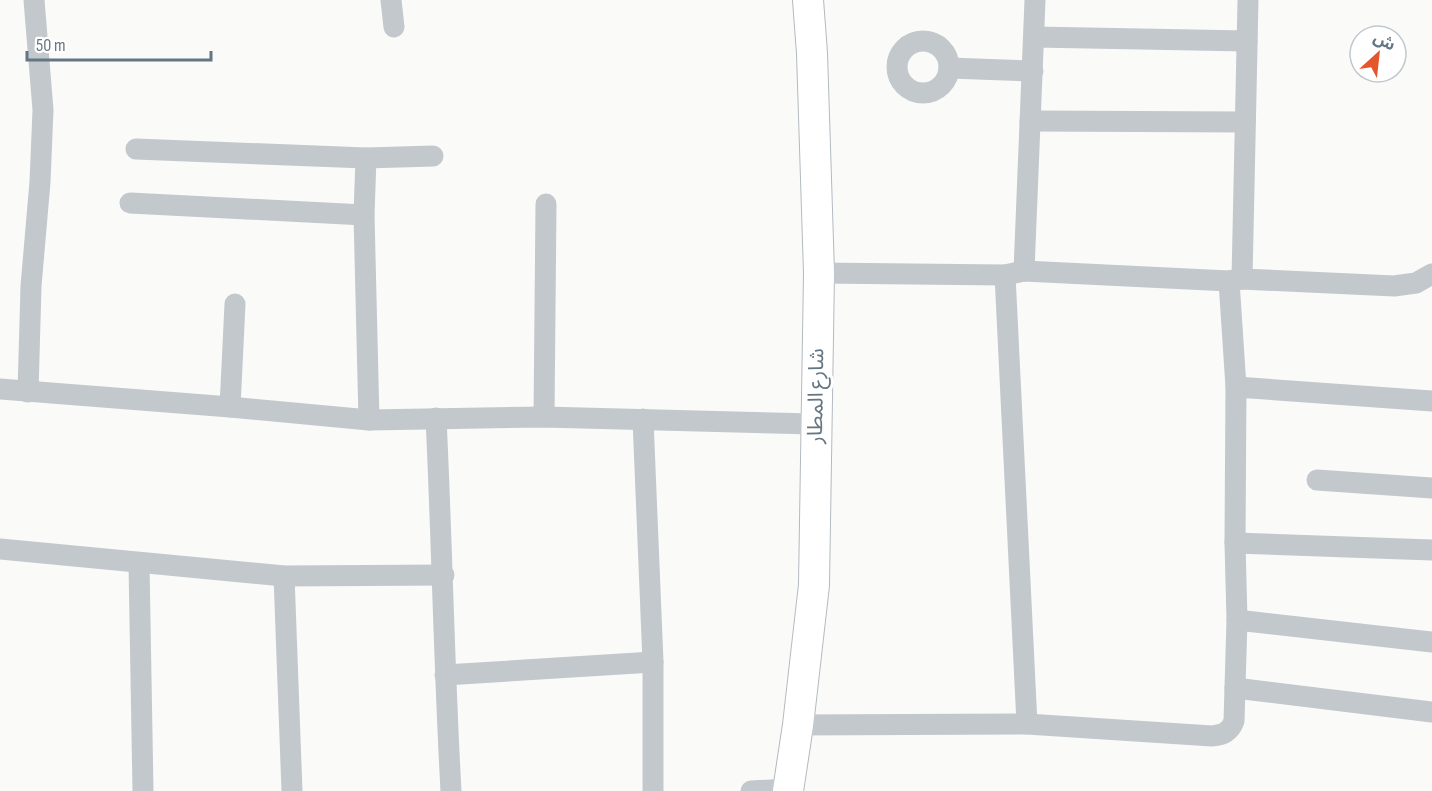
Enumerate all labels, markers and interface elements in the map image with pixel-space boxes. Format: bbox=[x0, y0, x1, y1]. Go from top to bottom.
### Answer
scale bar bbox=[27, 24, 212, 62]
north arrow bbox=[1348, 24, 1408, 84]
text: ش bbox=[1370, 29, 1398, 55]
text: 50 m bbox=[36, 35, 66, 56]
street label: شارع المطار bbox=[803, 348, 831, 445]

